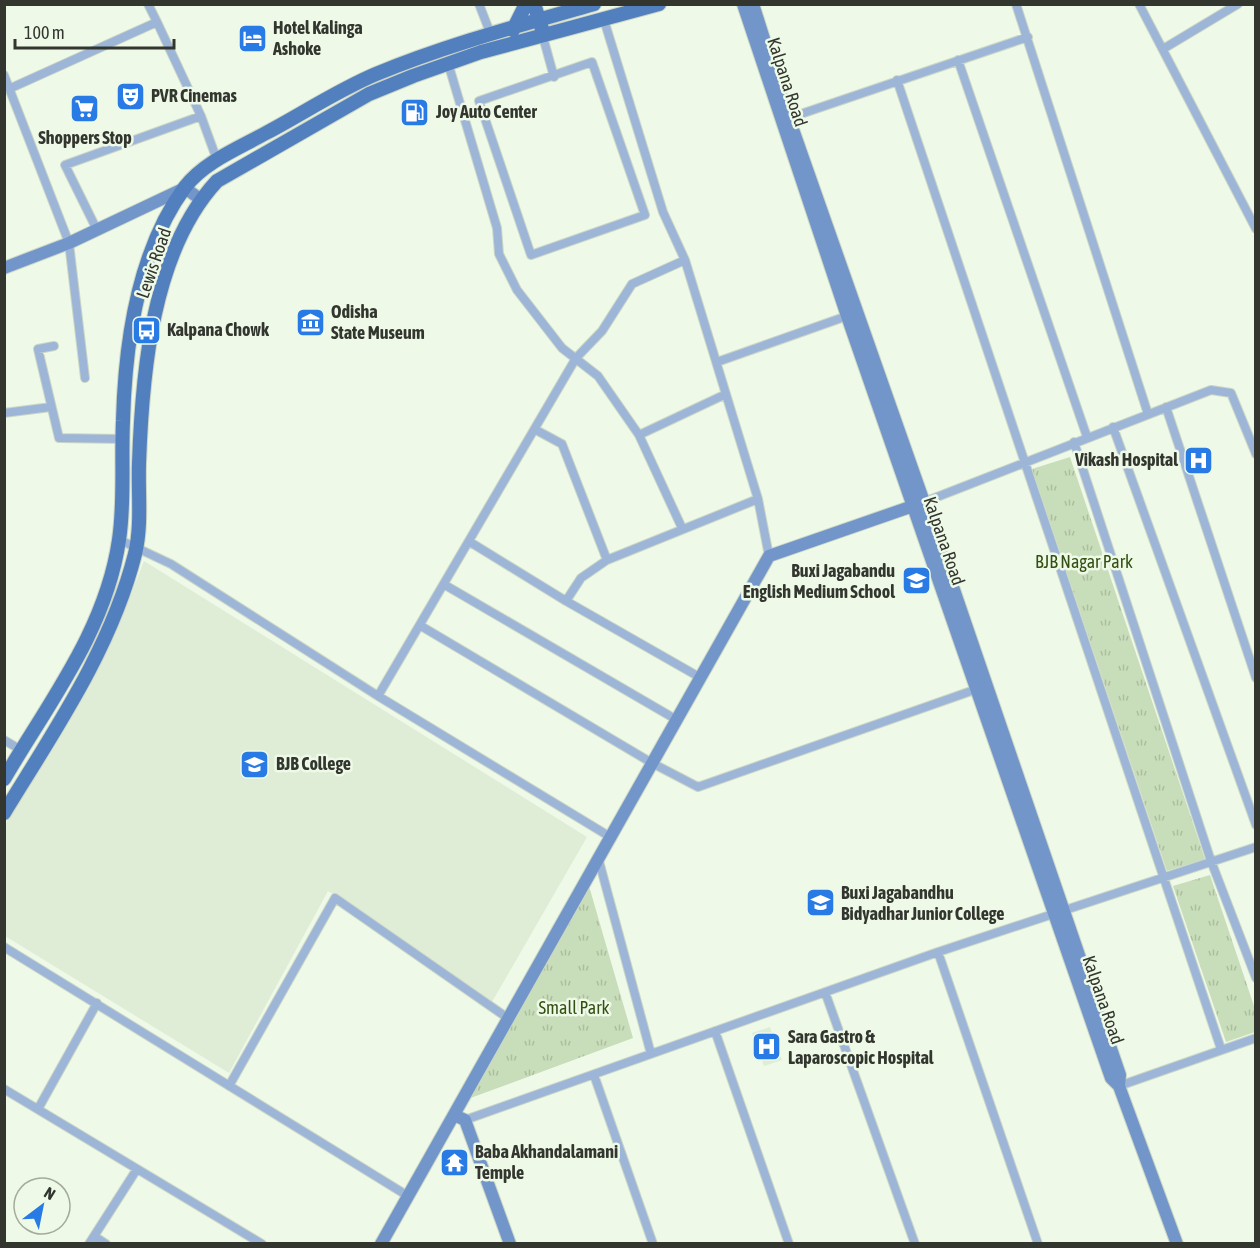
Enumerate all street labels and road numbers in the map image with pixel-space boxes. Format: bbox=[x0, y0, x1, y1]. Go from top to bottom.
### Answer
street label: Kalpana Road bbox=[763, 35, 812, 129]
street label: Lewis Road bbox=[132, 225, 175, 301]
street label: Kalpana Road bbox=[919, 494, 969, 588]
street label: Kalpana Road bbox=[1078, 953, 1128, 1047]

